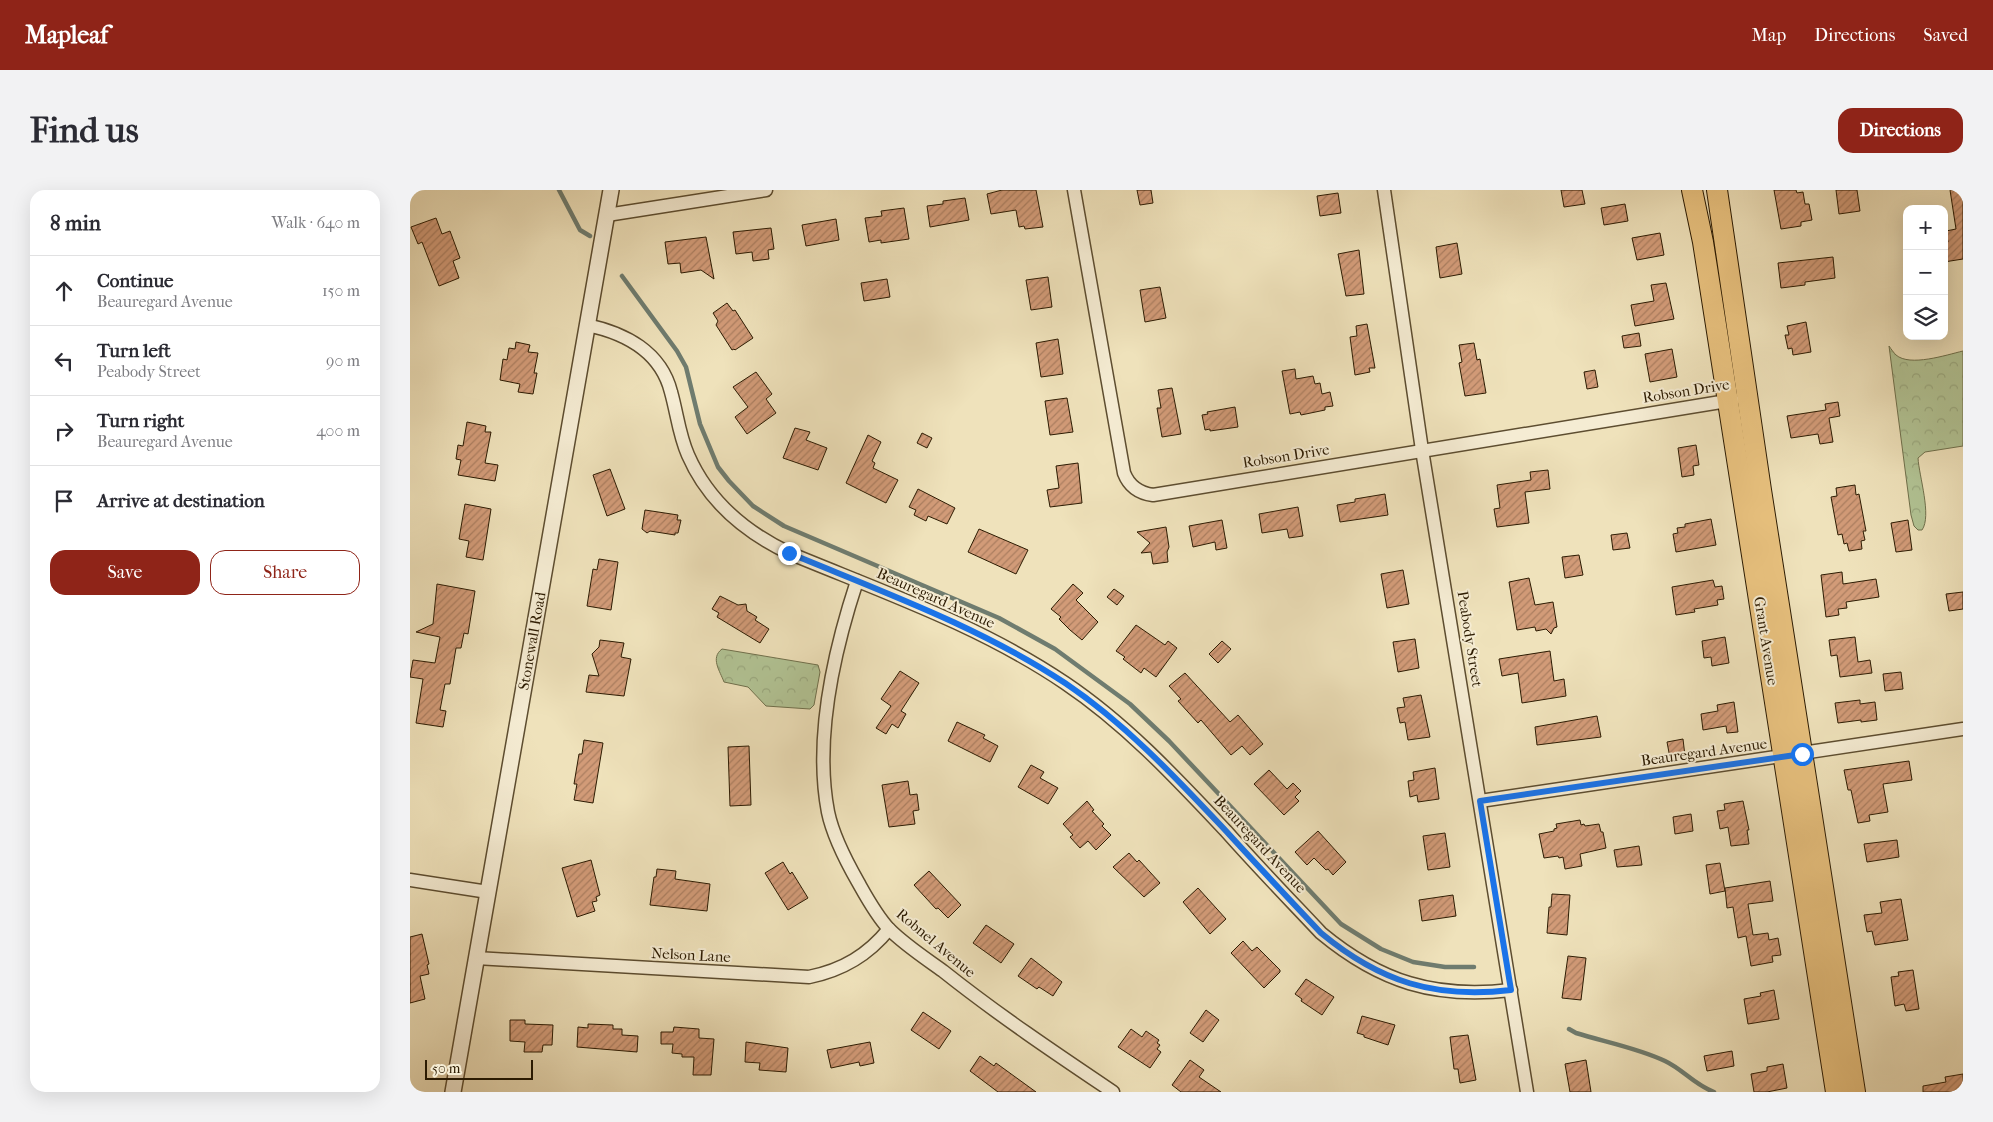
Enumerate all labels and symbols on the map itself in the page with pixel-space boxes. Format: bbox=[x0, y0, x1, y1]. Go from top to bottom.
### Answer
street label: Robson Drive bbox=[1641, 375, 1731, 407]
street label: Robson Drive bbox=[1241, 440, 1331, 472]
route end bbox=[778, 542, 801, 565]
street label: Beauregard Avenue bbox=[874, 564, 998, 632]
street label: Stonewall Road bbox=[515, 590, 550, 691]
street label: Peabody Street bbox=[1454, 590, 1487, 689]
street label: Grant Avenue bbox=[1750, 595, 1782, 687]
street label: Beauregard Avenue bbox=[1640, 734, 1769, 770]
route start bbox=[1791, 743, 1814, 766]
street label: Beauregard Avenue bbox=[1210, 791, 1310, 897]
street label: Robnel Avenue bbox=[893, 905, 980, 982]
street label: Nelson Lane bbox=[651, 944, 732, 966]
scale bar bbox=[425, 1057, 532, 1080]

